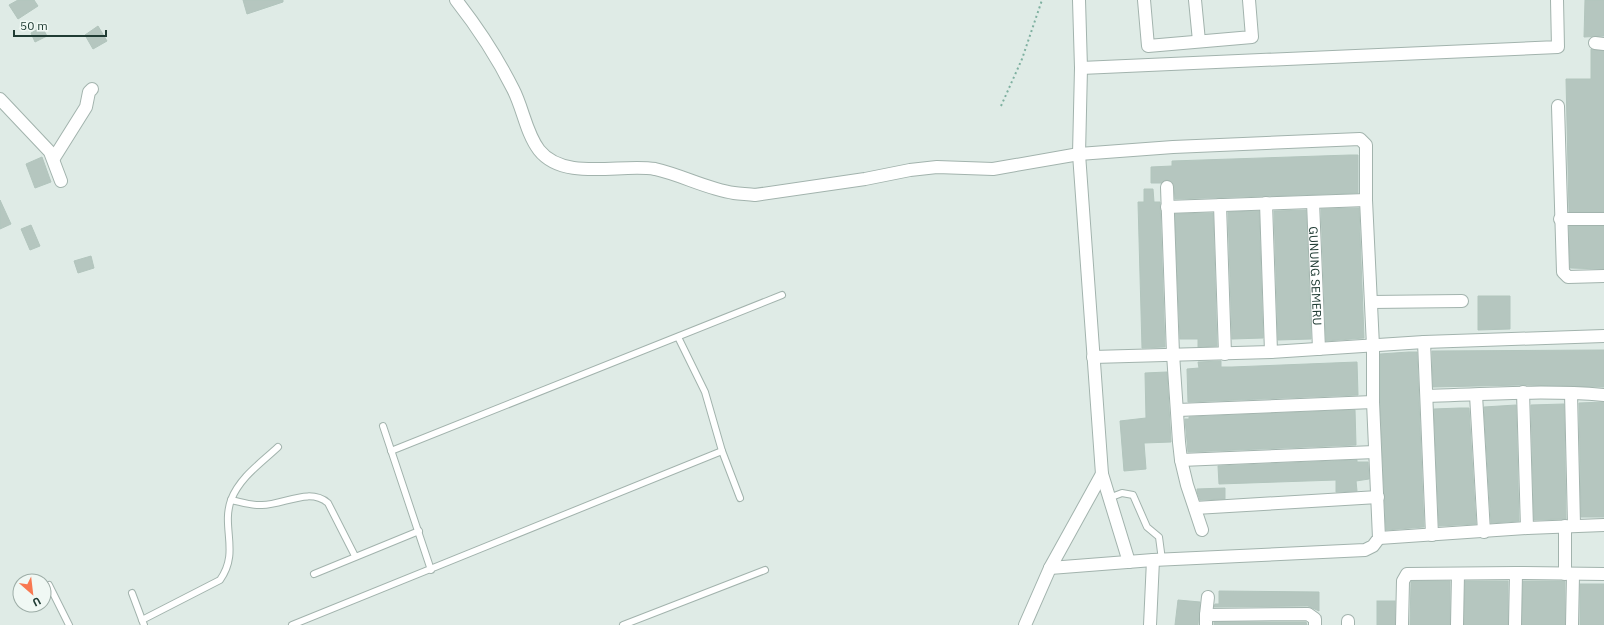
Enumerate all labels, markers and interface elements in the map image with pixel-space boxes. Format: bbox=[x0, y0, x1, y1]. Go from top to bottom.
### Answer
scale bar bbox=[14, 12, 106, 38]
text: 50 m bbox=[20, 18, 48, 33]
street label: GUNUNG SEMERU bbox=[1307, 226, 1326, 326]
north arrow bbox=[12, 573, 52, 613]
text: U bbox=[30, 594, 43, 610]

